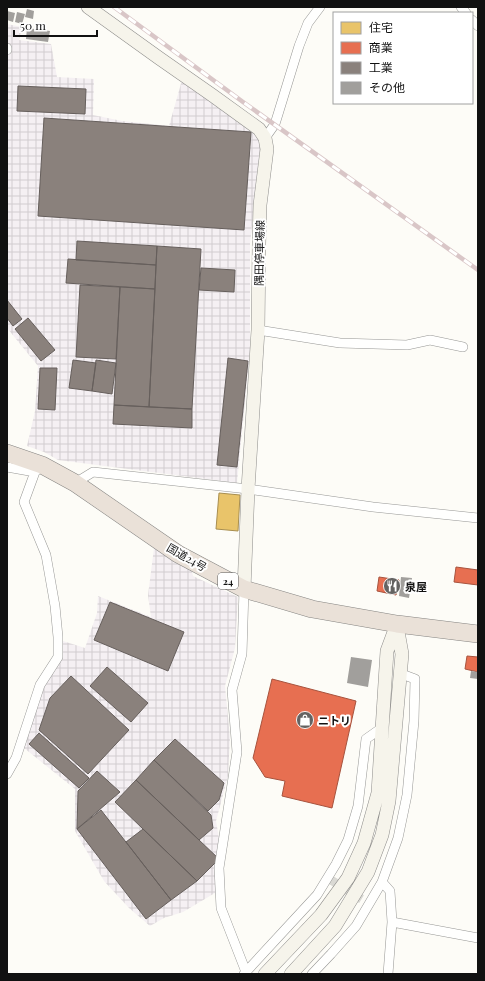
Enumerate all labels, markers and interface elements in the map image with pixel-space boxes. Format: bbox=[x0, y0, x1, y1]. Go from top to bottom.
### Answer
scale bar bbox=[14, 12, 97, 38]
legend bbox=[333, 12, 473, 104]
text: 50 m bbox=[20, 17, 46, 33]
text: 住宅 bbox=[369, 19, 393, 35]
text: 商業 bbox=[369, 39, 393, 55]
text: 工業 bbox=[369, 59, 393, 75]
text: その他 bbox=[369, 79, 405, 95]
street label: 隅田停車場線 bbox=[251, 220, 267, 286]
street label: 国道24号 bbox=[164, 540, 210, 574]
road number: 24 bbox=[218, 573, 238, 589]
restaurant icon: 泉屋 bbox=[382, 576, 402, 596]
place label: 泉屋 bbox=[405, 579, 427, 594]
shop icon: ニトリ bbox=[295, 710, 315, 730]
place label: ニトリ bbox=[318, 713, 351, 728]

